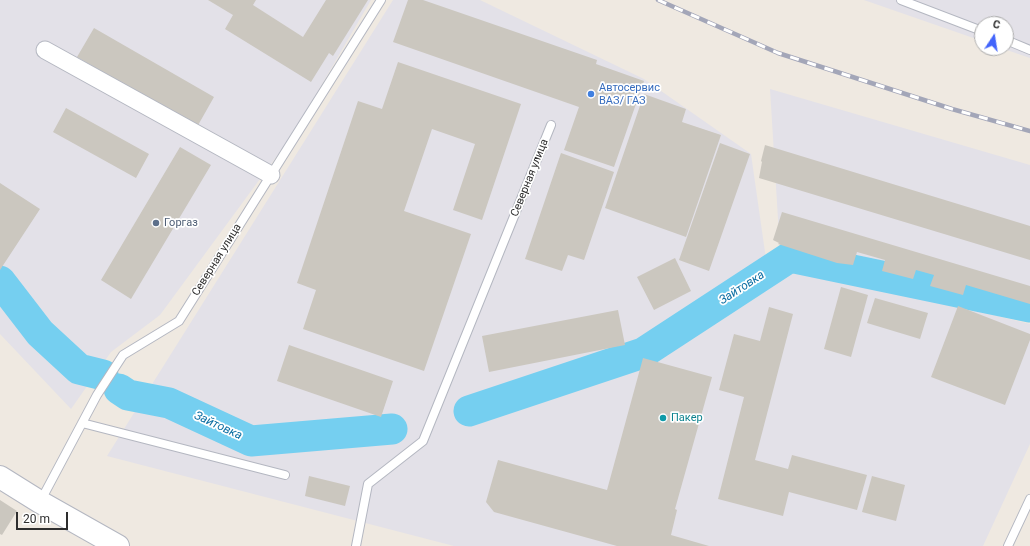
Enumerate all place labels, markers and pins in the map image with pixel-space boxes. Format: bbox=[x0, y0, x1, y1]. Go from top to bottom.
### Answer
place label: Автосервис ВАЗ/ ГАЗ bbox=[599, 81, 660, 107]
marker: Автосервис ВАЗ/ ГАЗ bbox=[586, 89, 596, 99]
place label: Горгаз bbox=[164, 216, 198, 230]
marker: Горгаз bbox=[151, 218, 161, 228]
place label: Пакер bbox=[671, 411, 703, 425]
marker: Пакер bbox=[658, 413, 668, 423]

